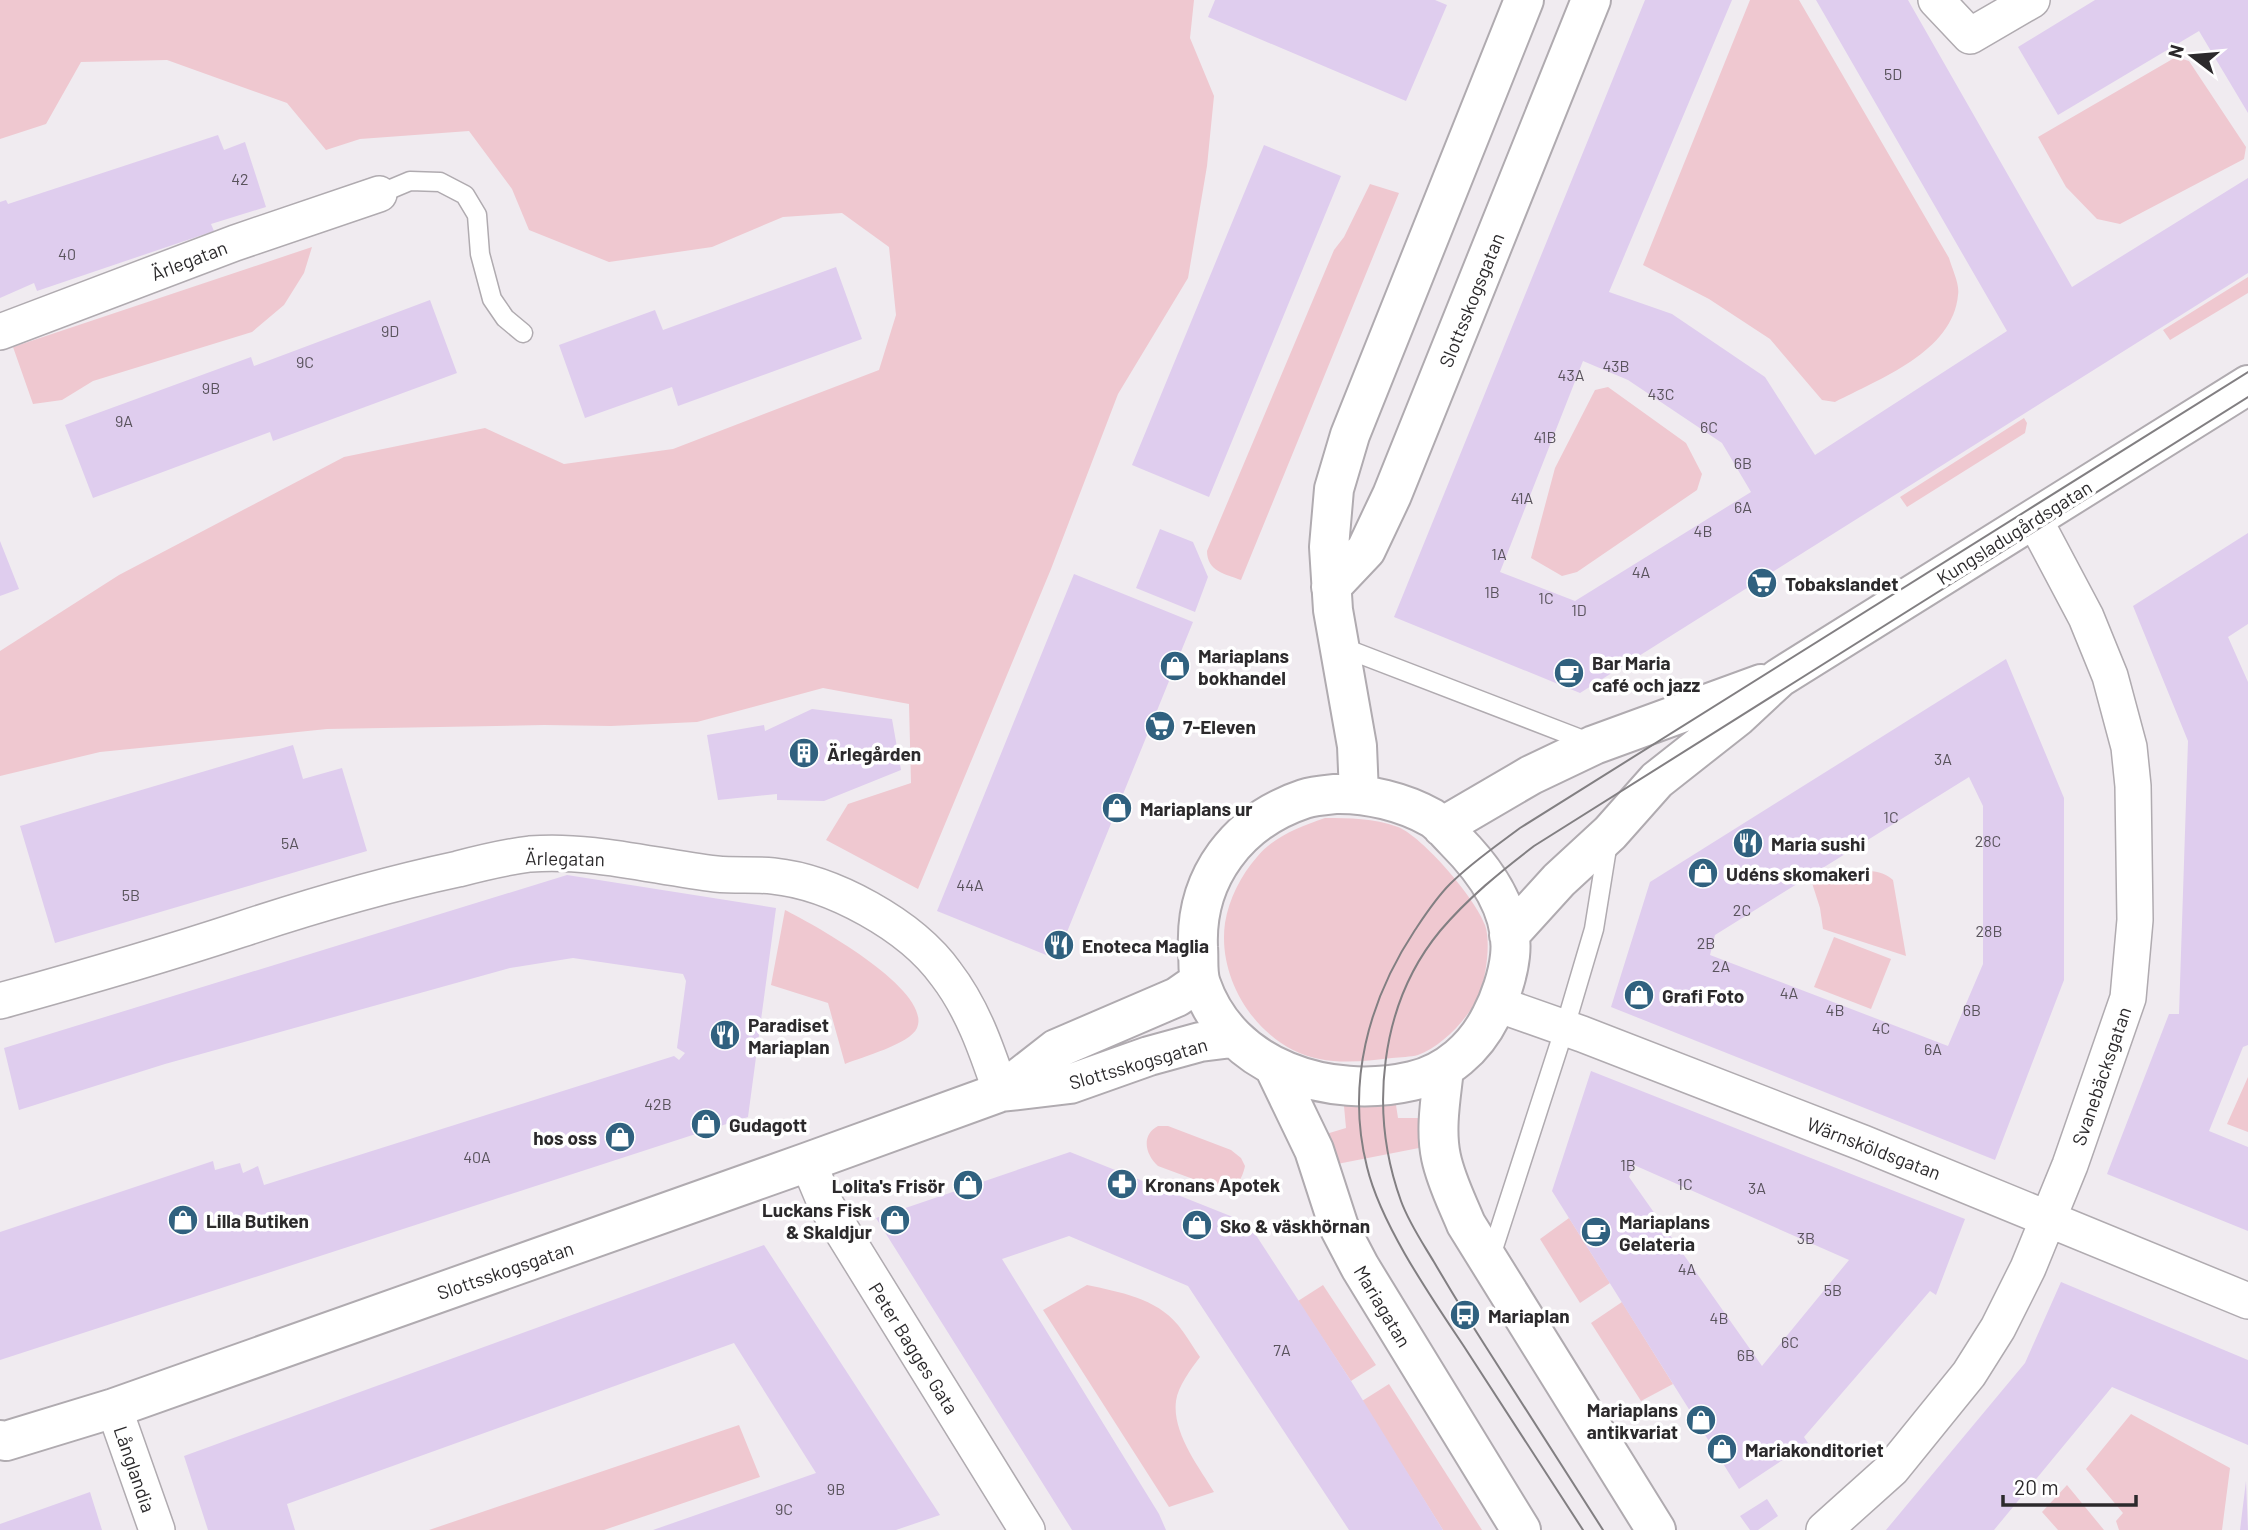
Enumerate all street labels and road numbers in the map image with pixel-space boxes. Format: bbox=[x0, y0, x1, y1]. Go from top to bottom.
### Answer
street label: Slottsskogsgatan bbox=[1434, 229, 1508, 371]
street label: Ärlegatan bbox=[148, 235, 230, 285]
street label: Kungsladugårdsgatan bbox=[1932, 475, 2096, 589]
street label: Ärlegatan bbox=[525, 846, 605, 870]
street label: Svanebäcksgatan bbox=[2067, 1004, 2135, 1148]
street label: Slottsskogsgatan bbox=[1066, 1032, 1210, 1094]
street label: Wärnsköldsgatan bbox=[1804, 1112, 1944, 1184]
street label: Slottsskogsgatan bbox=[434, 1236, 576, 1304]
street label: Mariagatan bbox=[1350, 1261, 1416, 1351]
street label: Peter Bagges Gata bbox=[864, 1278, 964, 1418]
street label: Långlandia bbox=[109, 1423, 161, 1515]

